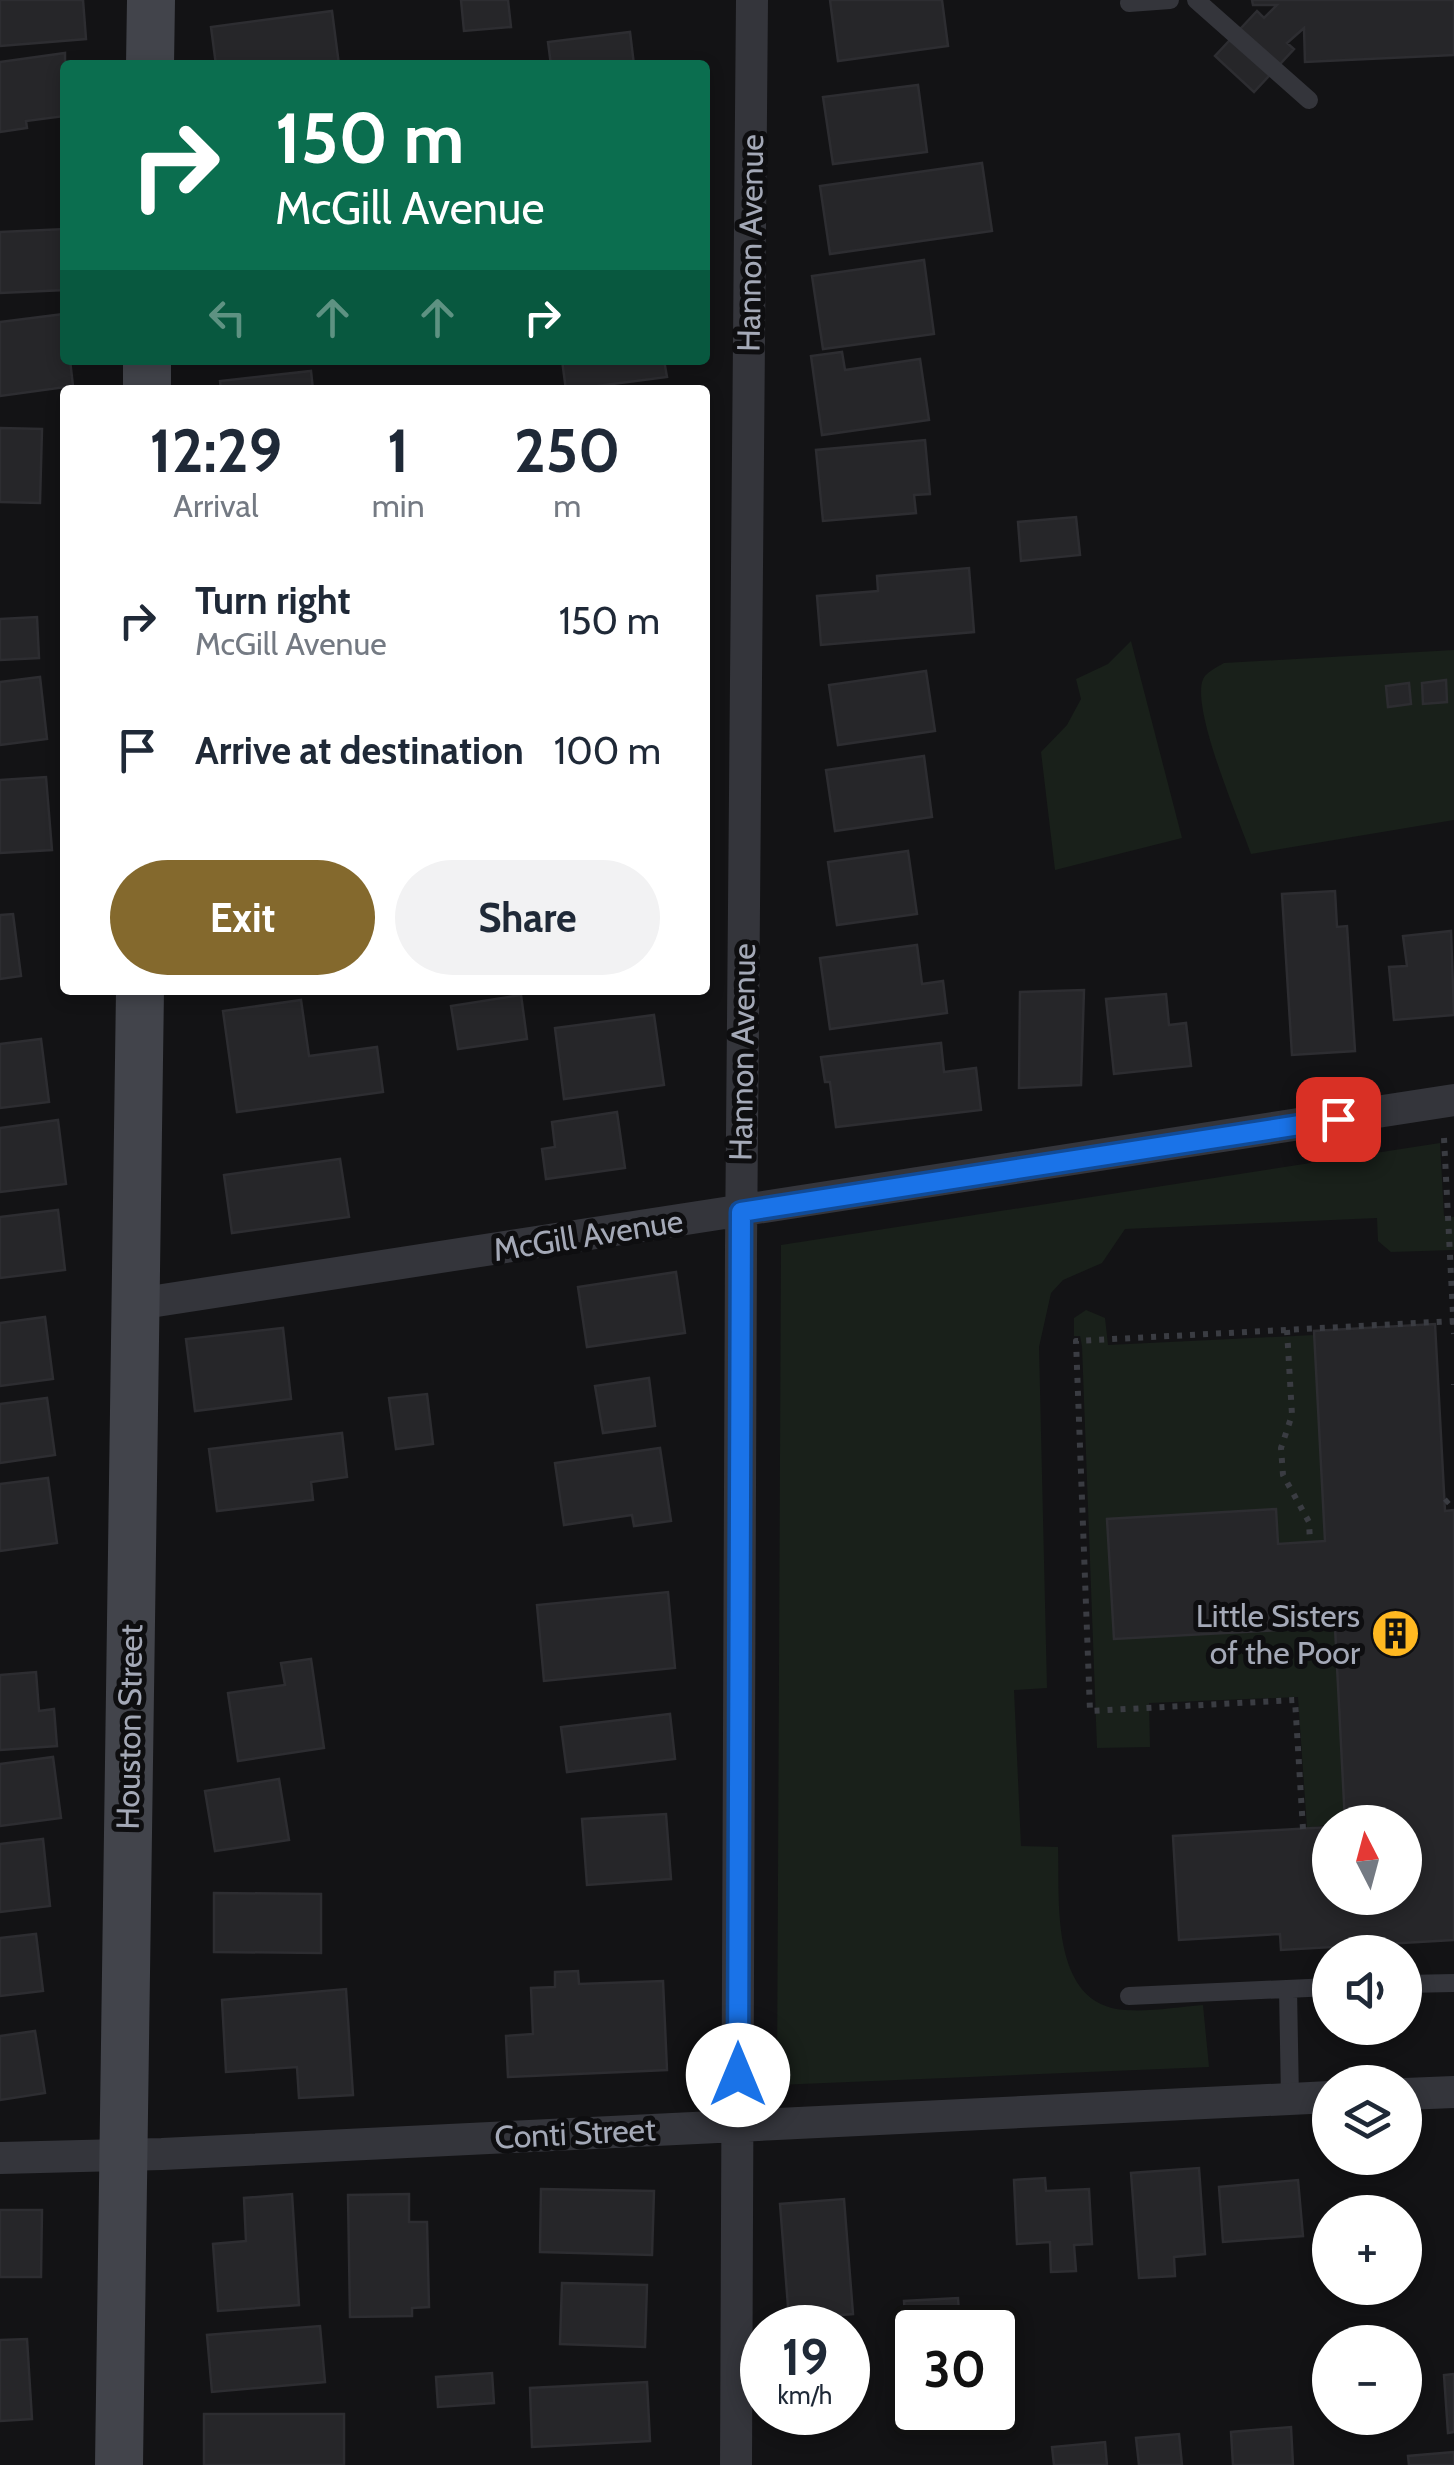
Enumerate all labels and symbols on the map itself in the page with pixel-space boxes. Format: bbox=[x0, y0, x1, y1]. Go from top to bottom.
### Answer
street label: Hannon Avenue bbox=[729, 134, 771, 352]
street label: Hannon Avenue bbox=[721, 943, 763, 1161]
pin bbox=[1296, 1077, 1381, 1162]
street label: McGill Avenue bbox=[490, 1201, 686, 1269]
place label: Little Sisters of the Poor bbox=[1196, 1596, 1361, 1672]
building icon: Little Sisters of the Poor bbox=[1369, 1607, 1421, 1659]
street label: Houston Street bbox=[108, 1624, 150, 1830]
north arrow bbox=[1312, 1805, 1422, 1915]
position arrow bbox=[686, 2023, 790, 2127]
street label: Conti Street bbox=[493, 2109, 657, 2157]
speed limit sign: 30 bbox=[890, 2305, 1020, 2435]

